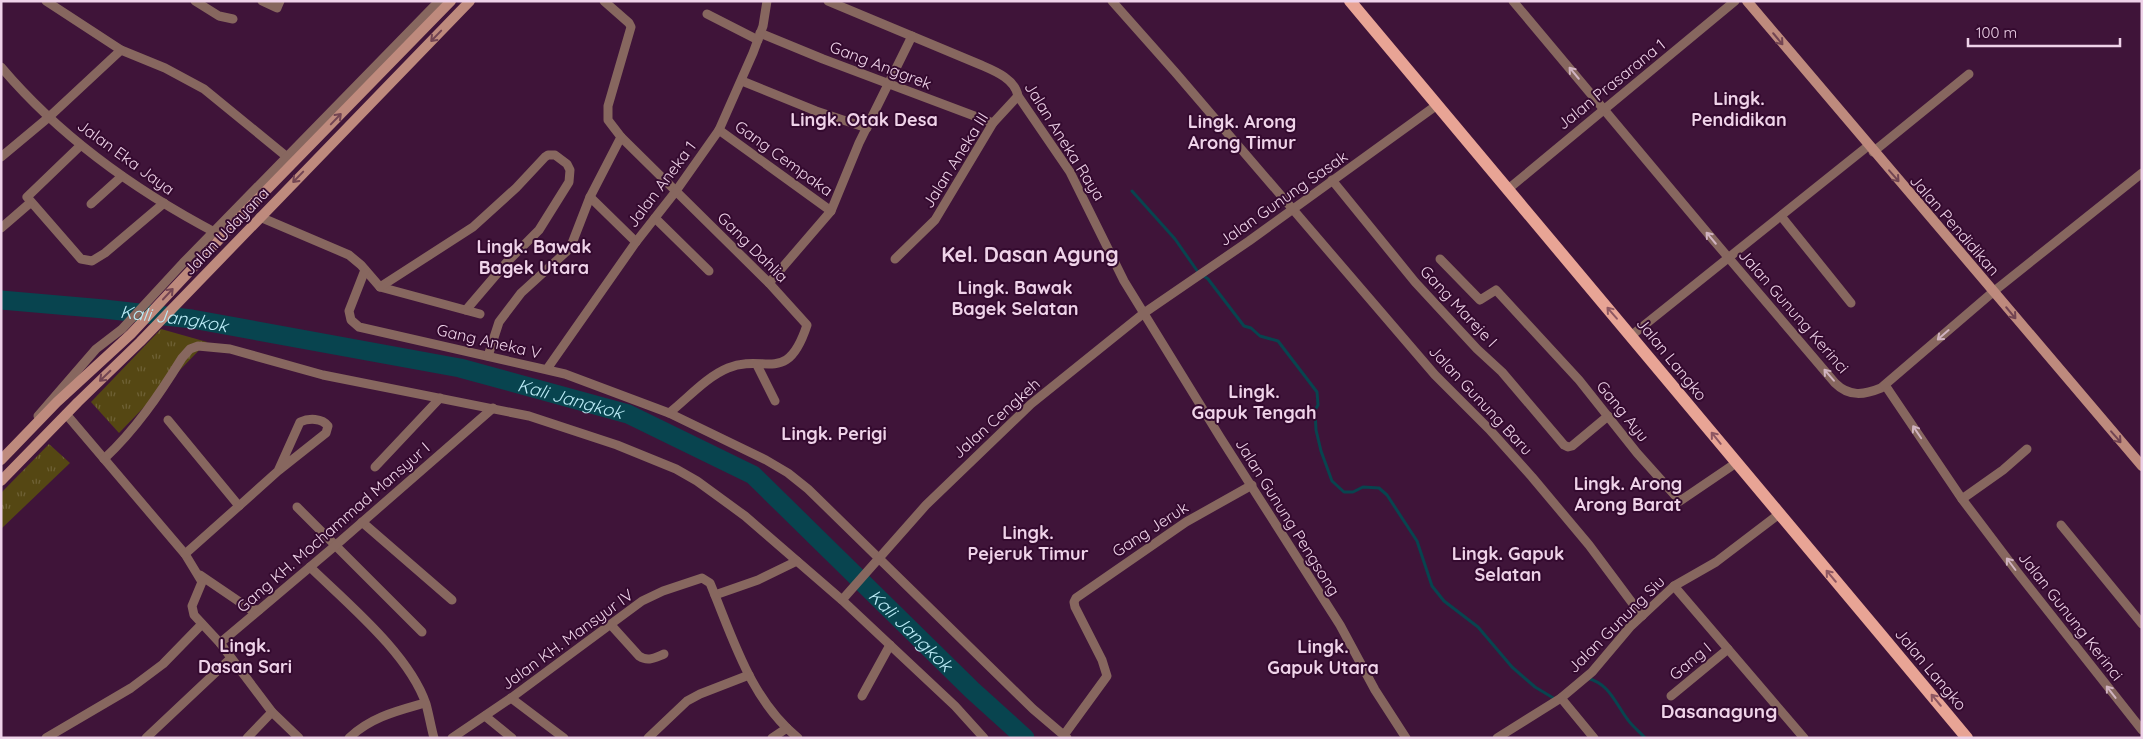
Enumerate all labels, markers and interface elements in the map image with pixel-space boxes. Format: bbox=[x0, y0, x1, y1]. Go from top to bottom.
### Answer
scale bar bbox=[1968, 15, 2120, 47]
text: 100 m bbox=[1976, 23, 2017, 42]
one-way arrow bbox=[430, 30, 442, 42]
one-way arrow bbox=[1772, 32, 1784, 45]
street label: Jalan Prasarana 1 bbox=[1553, 34, 1669, 134]
street label: Gang Anggrek bbox=[827, 36, 935, 94]
one-way arrow bbox=[1568, 67, 1579, 80]
street label: Jalan Aneka Raya bbox=[1020, 78, 1110, 204]
district label: Lingk. Pendidikan bbox=[1691, 87, 1787, 131]
district label: Lingk. Otak Desa bbox=[790, 108, 938, 131]
street label: Jalan Aneka III bbox=[918, 108, 992, 212]
district label: Lingk. Arong Arong Timur bbox=[1188, 110, 1296, 154]
one-way arrow bbox=[330, 113, 343, 125]
street label: Jalan Eka Jaya bbox=[74, 115, 178, 199]
street label: Gang Cempaka bbox=[731, 116, 837, 200]
street label: Jalan Aneka 1 bbox=[622, 137, 700, 231]
street label: Jalan Gunung Sasak bbox=[1215, 146, 1351, 250]
one-way arrow bbox=[1888, 170, 1900, 183]
street label: Jalan Pendidikan bbox=[1906, 170, 2004, 280]
one-way arrow bbox=[292, 171, 304, 184]
street label: Jalan Udayana bbox=[179, 183, 273, 279]
street label: Gang Dahlia bbox=[713, 207, 793, 287]
one-way arrow bbox=[1706, 232, 1717, 245]
district label: Lingk. Bawak Bagek Utara bbox=[477, 235, 591, 279]
district label: Kel. Dasan Agung bbox=[941, 241, 1119, 267]
street label: Jalan Gunung Kerinci bbox=[1735, 245, 1853, 377]
street label: Gang Mareje I bbox=[1416, 261, 1502, 351]
district label: Lingk. Bawak Bagek Selatan bbox=[951, 276, 1079, 320]
one-way arrow bbox=[162, 288, 174, 301]
water label: Kali Jangkok bbox=[119, 299, 231, 337]
one-way arrow bbox=[1607, 306, 1618, 319]
one-way arrow bbox=[2005, 306, 2016, 319]
street label: Jalan Langko bbox=[1632, 313, 1712, 405]
street label: Gang Aneka V bbox=[435, 319, 543, 363]
one-way arrow bbox=[1936, 329, 1949, 341]
street label: Jalan Gunung Baru bbox=[1425, 341, 1537, 459]
one-way arrow bbox=[1823, 368, 1834, 381]
one-way arrow bbox=[98, 370, 111, 382]
water label: Kali Jangkok bbox=[515, 373, 627, 424]
street label: Jalan Cengkeh bbox=[948, 373, 1044, 463]
street label: Gang Ayu bbox=[1592, 376, 1654, 446]
district label: Lingk. Gapuk Tengah bbox=[1192, 380, 1316, 424]
district label: Lingk. Perigi bbox=[781, 422, 887, 445]
one-way arrow bbox=[1912, 425, 1922, 439]
one-way arrow bbox=[2110, 430, 2121, 443]
one-way arrow bbox=[1710, 432, 1721, 445]
street label: Jalan Gunung Pengsong bbox=[1231, 435, 1345, 599]
street label: Gang KH. Mochammad Mansyur I bbox=[232, 438, 434, 616]
district label: Lingk. Arong Arong Barat bbox=[1574, 472, 1682, 516]
street label: Gang Jeruk bbox=[1108, 497, 1192, 561]
district label: Lingk. Pejeruk Timur bbox=[967, 521, 1089, 565]
district label: Lingk. Gapuk Selatan bbox=[1452, 542, 1564, 586]
street label: Jalan Gunung Kerinci bbox=[2014, 548, 2128, 684]
one-way arrow bbox=[2006, 557, 2016, 571]
one-way arrow bbox=[1826, 570, 1837, 583]
street label: Jalan Gunung Siu bbox=[1563, 571, 1669, 677]
street label: Jalan KH. Mansyur IV bbox=[497, 584, 637, 694]
water label: Kali Jangkok bbox=[864, 584, 959, 677]
street label: Jalan Langko bbox=[1891, 624, 1971, 714]
district label: Lingk. Dasan Sari bbox=[198, 634, 292, 678]
district label: Lingk. Gapuk Utara bbox=[1267, 635, 1379, 679]
street label: Gang I bbox=[1665, 638, 1715, 684]
one-way arrow bbox=[2106, 686, 2117, 699]
one-way arrow bbox=[1930, 694, 1941, 707]
district label: Dasanagung bbox=[1661, 699, 1777, 723]

